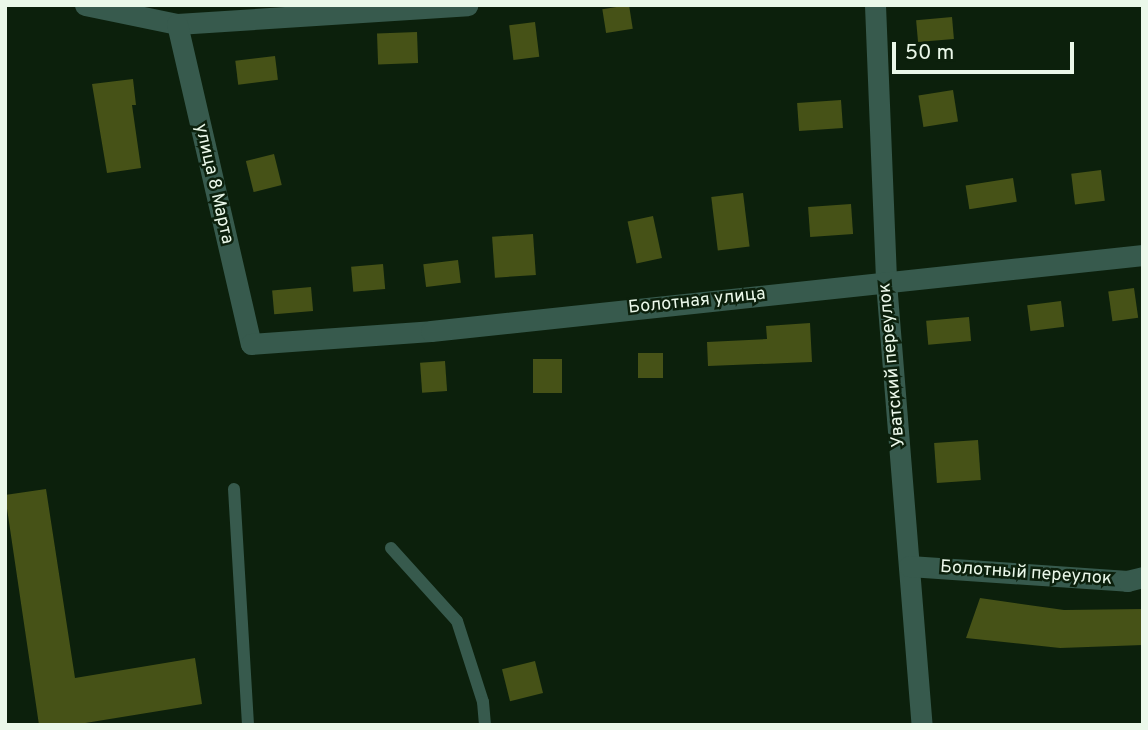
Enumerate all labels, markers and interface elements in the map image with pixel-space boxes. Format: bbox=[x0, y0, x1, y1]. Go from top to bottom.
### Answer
scale bar bbox=[896, 28, 1078, 72]
text: 50 m bbox=[905, 40, 954, 67]
street label: улица 8 Марта bbox=[189, 122, 237, 246]
street label: Уватский переулок bbox=[875, 282, 911, 448]
street label: Болотная улица bbox=[627, 284, 767, 320]
street label: Болотный переулок bbox=[939, 557, 1113, 591]

